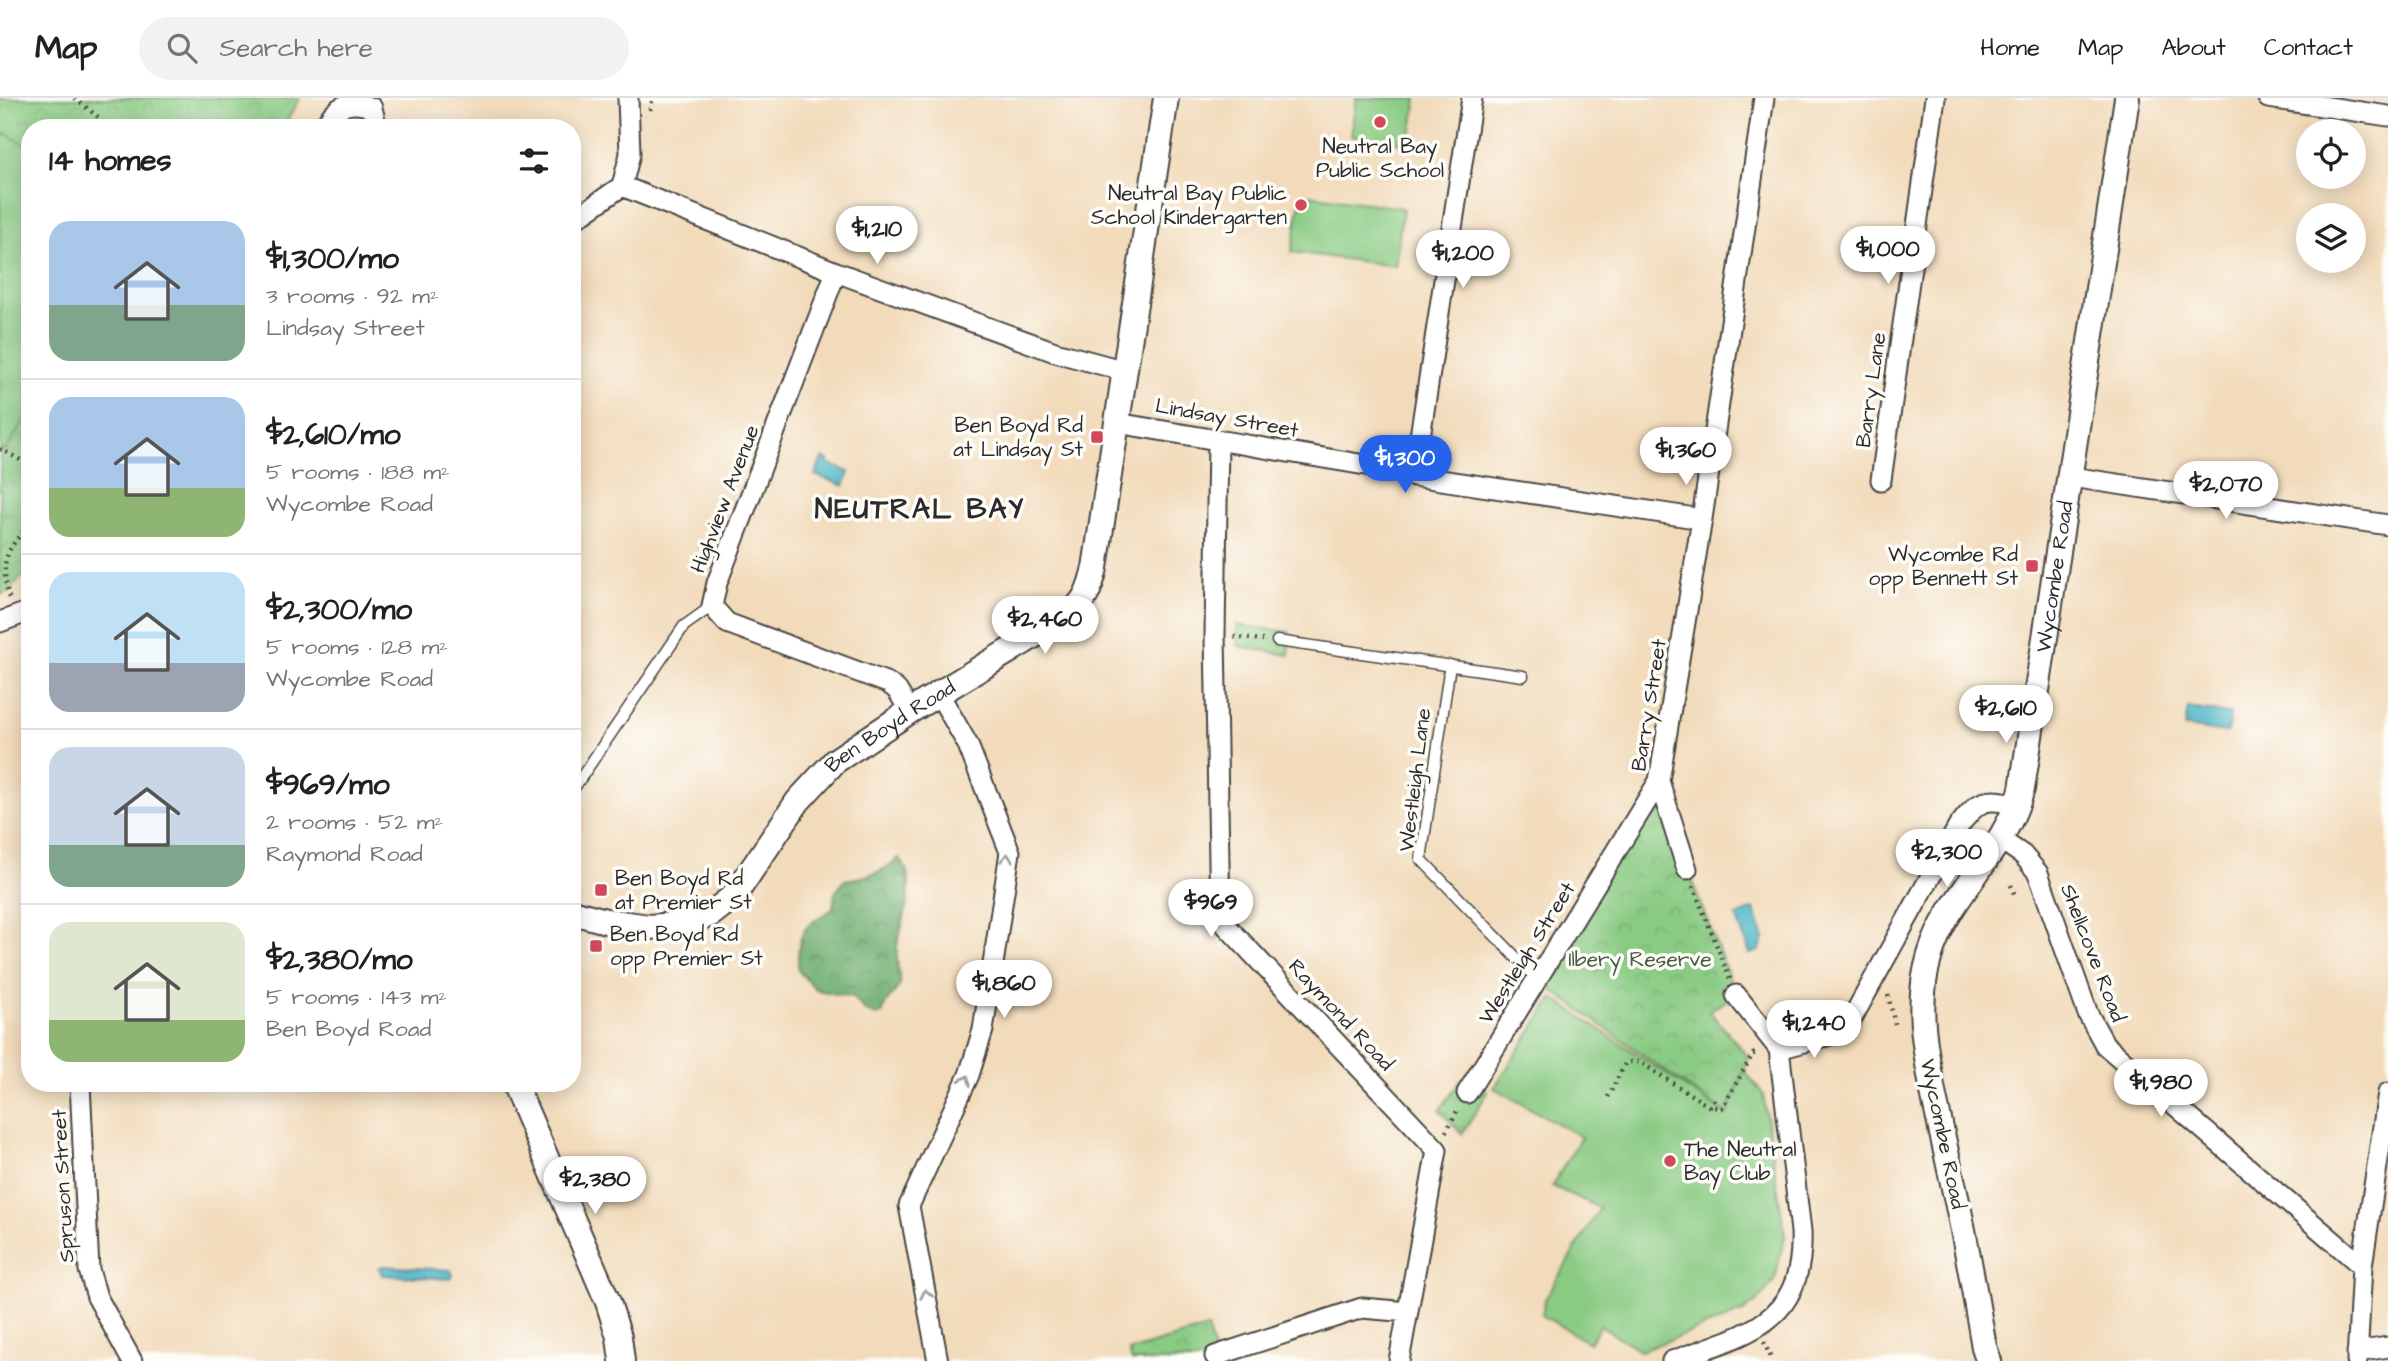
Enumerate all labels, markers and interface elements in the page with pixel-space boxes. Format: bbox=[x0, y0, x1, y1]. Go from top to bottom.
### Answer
search box bbox=[139, 17, 629, 80]
text: Map bbox=[35, 25, 97, 71]
icon: search bbox=[163, 29, 201, 67]
text: Search here bbox=[219, 30, 373, 66]
text: Home bbox=[1980, 31, 2040, 65]
text: Map bbox=[2078, 31, 2123, 65]
text: About bbox=[2161, 31, 2226, 65]
text: Contact bbox=[2264, 31, 2353, 65]
marker: Neutral Bay Public School bbox=[1372, 114, 1388, 130]
map controls bbox=[2296, 119, 2366, 273]
button: locate bbox=[2296, 119, 2366, 189]
place label: Neutral Bay Public School bbox=[1316, 132, 1444, 185]
text: 14 homes bbox=[49, 140, 172, 182]
icon: filters bbox=[515, 142, 553, 180]
place label: Neutral Bay Public School Kindergarten bbox=[1091, 179, 1287, 234]
marker: Neutral Bay Public School Kindergarten bbox=[1293, 197, 1309, 213]
button: layers bbox=[2296, 203, 2366, 273]
pin: $1,210 bbox=[820, 206, 934, 266]
text: $1,210 bbox=[852, 213, 902, 245]
pin: $1,000 bbox=[1831, 226, 1945, 286]
pin: $1,200 bbox=[1406, 230, 1520, 290]
text: $1,000 bbox=[1856, 233, 1920, 265]
text: $1,200 bbox=[1432, 237, 1494, 269]
text: $1,300/mo bbox=[266, 238, 399, 280]
icon: home bbox=[105, 249, 189, 333]
text: 3 rooms · 92 m² bbox=[266, 280, 439, 312]
text: Lindsay Street bbox=[266, 312, 425, 344]
street label: Barry Lane bbox=[1849, 331, 1895, 450]
street label: Lindsay Street bbox=[1153, 391, 1301, 447]
place label: Ben Boyd Rd at Lindsay St bbox=[953, 411, 1084, 466]
text: $2,610/mo bbox=[266, 414, 401, 456]
street label: Highview Avenue bbox=[683, 421, 768, 578]
icon: home bbox=[105, 425, 189, 509]
pin: $1,360 bbox=[1629, 428, 1743, 487]
marker: Ben Boyd Rd at Lindsay St bbox=[1089, 429, 1105, 445]
text: $1,360 bbox=[1656, 434, 1716, 466]
pin: $1,300 bbox=[1348, 436, 1462, 495]
text: $1,300 bbox=[1375, 442, 1435, 474]
text: 5 rooms · 188 m² bbox=[266, 456, 450, 488]
pin: $2,070 bbox=[2169, 462, 2283, 521]
text: $2,070 bbox=[2189, 468, 2263, 500]
text: Wycombe Road bbox=[266, 488, 433, 520]
district label: NEUTRAL BAY bbox=[815, 490, 1025, 529]
street label: Wycombe Road bbox=[2028, 499, 2080, 654]
place label: Wycombe Rd opp Bennett St bbox=[1868, 540, 2019, 594]
marker: Wycombe Rd opp Bennett St bbox=[2024, 558, 2040, 574]
text: $2,300/mo bbox=[266, 589, 412, 631]
pin: $2,460 bbox=[988, 596, 1102, 656]
icon: home bbox=[105, 600, 189, 684]
text: $2,460 bbox=[1008, 603, 1082, 635]
text: 5 rooms · 128 m² bbox=[266, 631, 448, 663]
street label: Barry Street bbox=[1624, 636, 1676, 774]
text: Wycombe Road bbox=[266, 663, 433, 695]
street label: Ben Boyd Road bbox=[817, 672, 961, 778]
pin: $2,610 bbox=[1949, 686, 2063, 745]
text: $2,610 bbox=[1975, 692, 2037, 724]
street label: Westleigh Lane bbox=[1392, 706, 1440, 854]
text: $969/mo bbox=[266, 764, 390, 806]
icon: home bbox=[105, 775, 189, 859]
text: 2 rooms · 52 m² bbox=[266, 806, 443, 838]
pin: $2,300 bbox=[1890, 830, 2004, 889]
text: $2,300 bbox=[1912, 836, 1982, 868]
text: Raymond Road bbox=[266, 838, 423, 870]
one-way arrow bbox=[999, 852, 1015, 863]
place label: Ben Boyd Rd at Premier St bbox=[615, 864, 752, 917]
street label: Westleigh Street bbox=[1472, 876, 1584, 1031]
pin: $969 bbox=[1170, 880, 1252, 939]
street label: Shellcove Road bbox=[2053, 880, 2133, 1026]
marker: Ben Boyd Rd at Premier St bbox=[593, 882, 609, 898]
text: $969 bbox=[1184, 886, 1238, 918]
place label: Ben Boyd Rd opp Premier St bbox=[610, 920, 763, 974]
marker: Ben Boyd Rd opp Premier St bbox=[588, 938, 604, 954]
text: $2,380/mo bbox=[266, 939, 413, 981]
park label: Ilbery Reserve bbox=[1568, 945, 1712, 976]
icon: home bbox=[105, 950, 189, 1034]
street label: Raymond Road bbox=[1280, 953, 1401, 1079]
pin: $1,860 bbox=[947, 960, 1061, 1020]
text: $1,860 bbox=[972, 967, 1036, 999]
text: 5 rooms · 143 m² bbox=[266, 981, 447, 1013]
pin: $1,240 bbox=[1757, 1000, 1871, 1060]
text: $1,240 bbox=[1782, 1007, 1846, 1039]
text: Ben Boyd Road bbox=[266, 1013, 431, 1045]
street label: Wycombe Road bbox=[1911, 1056, 1973, 1212]
pin: $1,980 bbox=[2104, 1060, 2218, 1119]
text: $1,980 bbox=[2130, 1066, 2192, 1098]
one-way arrow bbox=[958, 1075, 972, 1088]
street label: Spruson Street bbox=[44, 1108, 82, 1263]
place label: The Neutral Bay Club bbox=[1684, 1135, 1797, 1190]
marker: The Neutral Bay Club bbox=[1662, 1153, 1678, 1169]
pin: $2,380 bbox=[538, 1156, 652, 1216]
text: $2,380 bbox=[559, 1163, 631, 1195]
one-way arrow bbox=[919, 1288, 934, 1300]

